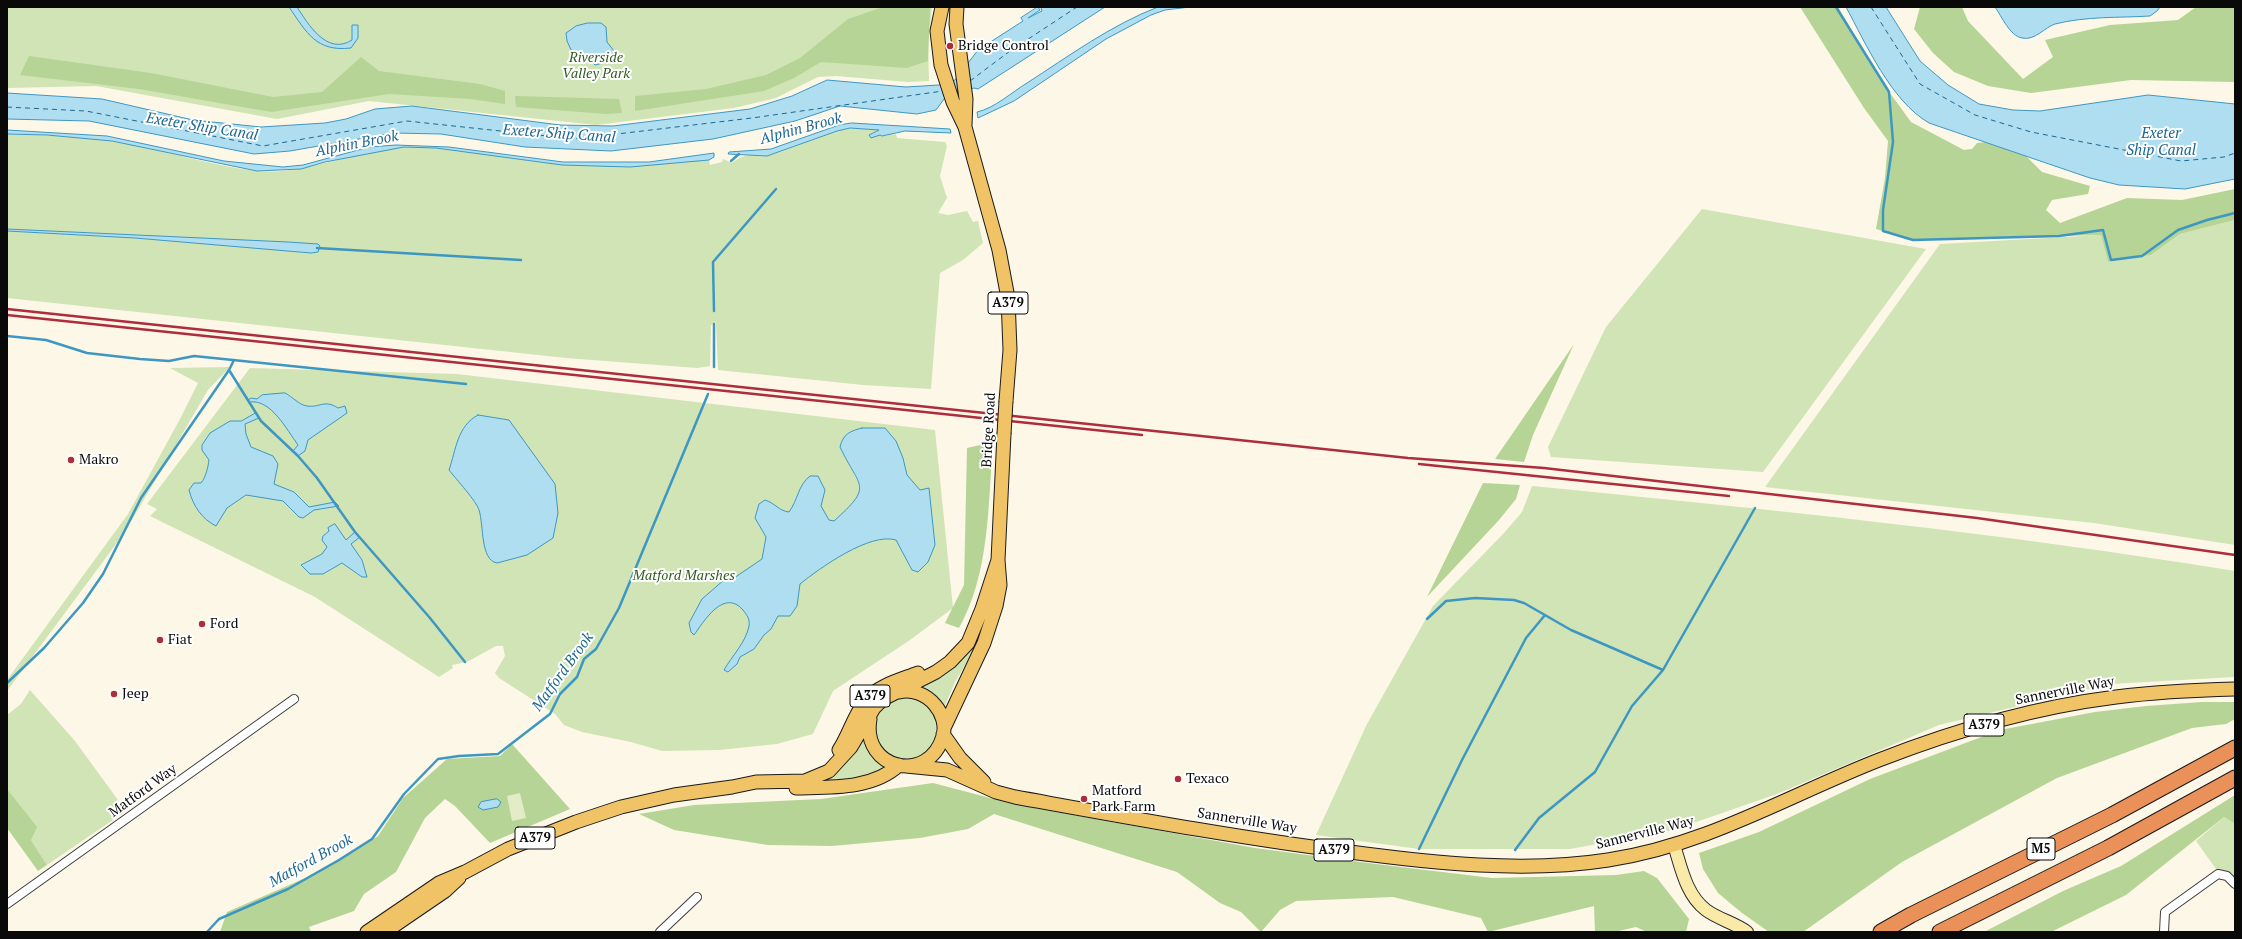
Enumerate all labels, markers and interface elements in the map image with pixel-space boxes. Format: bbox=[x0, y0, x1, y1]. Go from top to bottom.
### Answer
place label: Bridge Control bbox=[958, 38, 1049, 54]
marker: Bridge Control bbox=[945, 41, 955, 51]
park label: Riverside Valley Park bbox=[562, 50, 630, 82]
water label: Exeter Ship Canal bbox=[145, 109, 259, 145]
water label: Alphin Brook bbox=[758, 109, 844, 149]
water label: Exeter Ship Canal bbox=[502, 121, 616, 147]
water label: Exeter Ship Canal bbox=[2126, 125, 2196, 160]
water label: Alphin Brook bbox=[314, 127, 400, 161]
road number: A379 bbox=[988, 292, 1028, 314]
street label: Bridge Road bbox=[979, 392, 999, 468]
place label: Makro bbox=[79, 452, 119, 468]
marker: Makro bbox=[66, 455, 76, 465]
park label: Matford Marshes bbox=[633, 568, 735, 584]
place label: Ford bbox=[210, 616, 239, 632]
marker: Ford bbox=[197, 619, 207, 629]
water label: Matford Brook bbox=[528, 629, 598, 715]
place label: Fiat bbox=[168, 632, 192, 648]
marker: Fiat bbox=[155, 635, 165, 645]
street label: Sannerville Way bbox=[2014, 673, 2116, 709]
road number: A379 bbox=[850, 685, 890, 707]
place label: Jeep bbox=[122, 686, 149, 702]
marker: Jeep bbox=[109, 689, 119, 699]
road number: A379 bbox=[1964, 714, 2004, 736]
street label: Matford Way bbox=[106, 761, 180, 821]
place label: Texaco bbox=[1186, 771, 1229, 787]
marker: Texaco bbox=[1173, 774, 1183, 784]
place label: Matford Park Farm bbox=[1092, 783, 1156, 816]
marker: Matford Park Farm bbox=[1079, 794, 1089, 804]
street label: Sannerville Way bbox=[1196, 805, 1298, 837]
street label: Sannerville Way bbox=[1594, 813, 1696, 853]
road number: A379 bbox=[515, 827, 555, 849]
water label: Matford Brook bbox=[266, 831, 356, 891]
road number: M5 bbox=[2027, 838, 2055, 860]
road number: A379 bbox=[1314, 839, 1354, 861]

